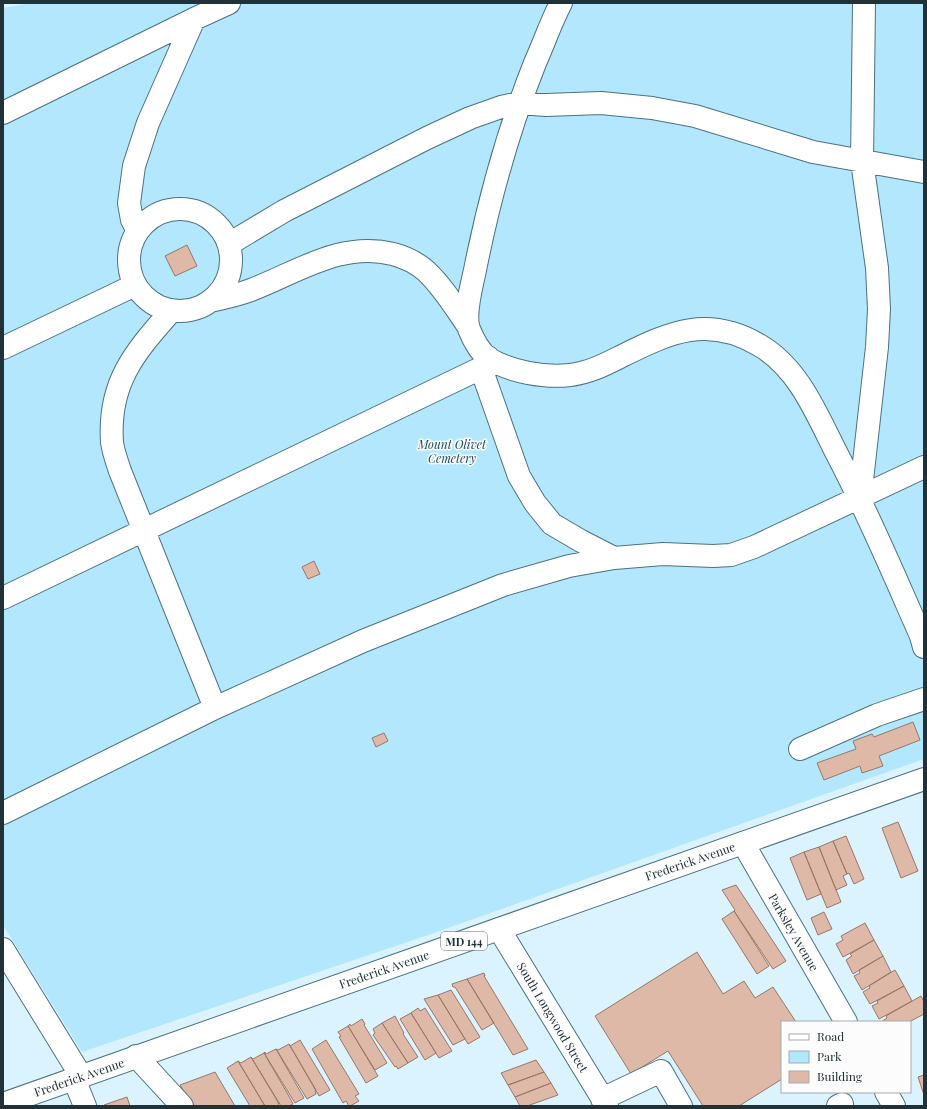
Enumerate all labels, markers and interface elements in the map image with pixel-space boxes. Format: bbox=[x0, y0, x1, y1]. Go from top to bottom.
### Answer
park label: Mount Olivet Cemetery bbox=[417, 436, 487, 466]
street label: Frederick Avenue bbox=[643, 838, 737, 884]
street label: Parksley Avenue bbox=[765, 890, 823, 974]
road number: MD 144 bbox=[441, 932, 487, 950]
street label: Frederick Avenue bbox=[337, 946, 431, 992]
street label: South Longwood Street bbox=[514, 959, 593, 1076]
legend bbox=[781, 1021, 911, 1093]
text: Road bbox=[817, 1028, 844, 1044]
text: Park bbox=[817, 1048, 842, 1064]
street label: Frederick Avenue bbox=[32, 1054, 126, 1100]
text: Building bbox=[817, 1068, 863, 1084]

